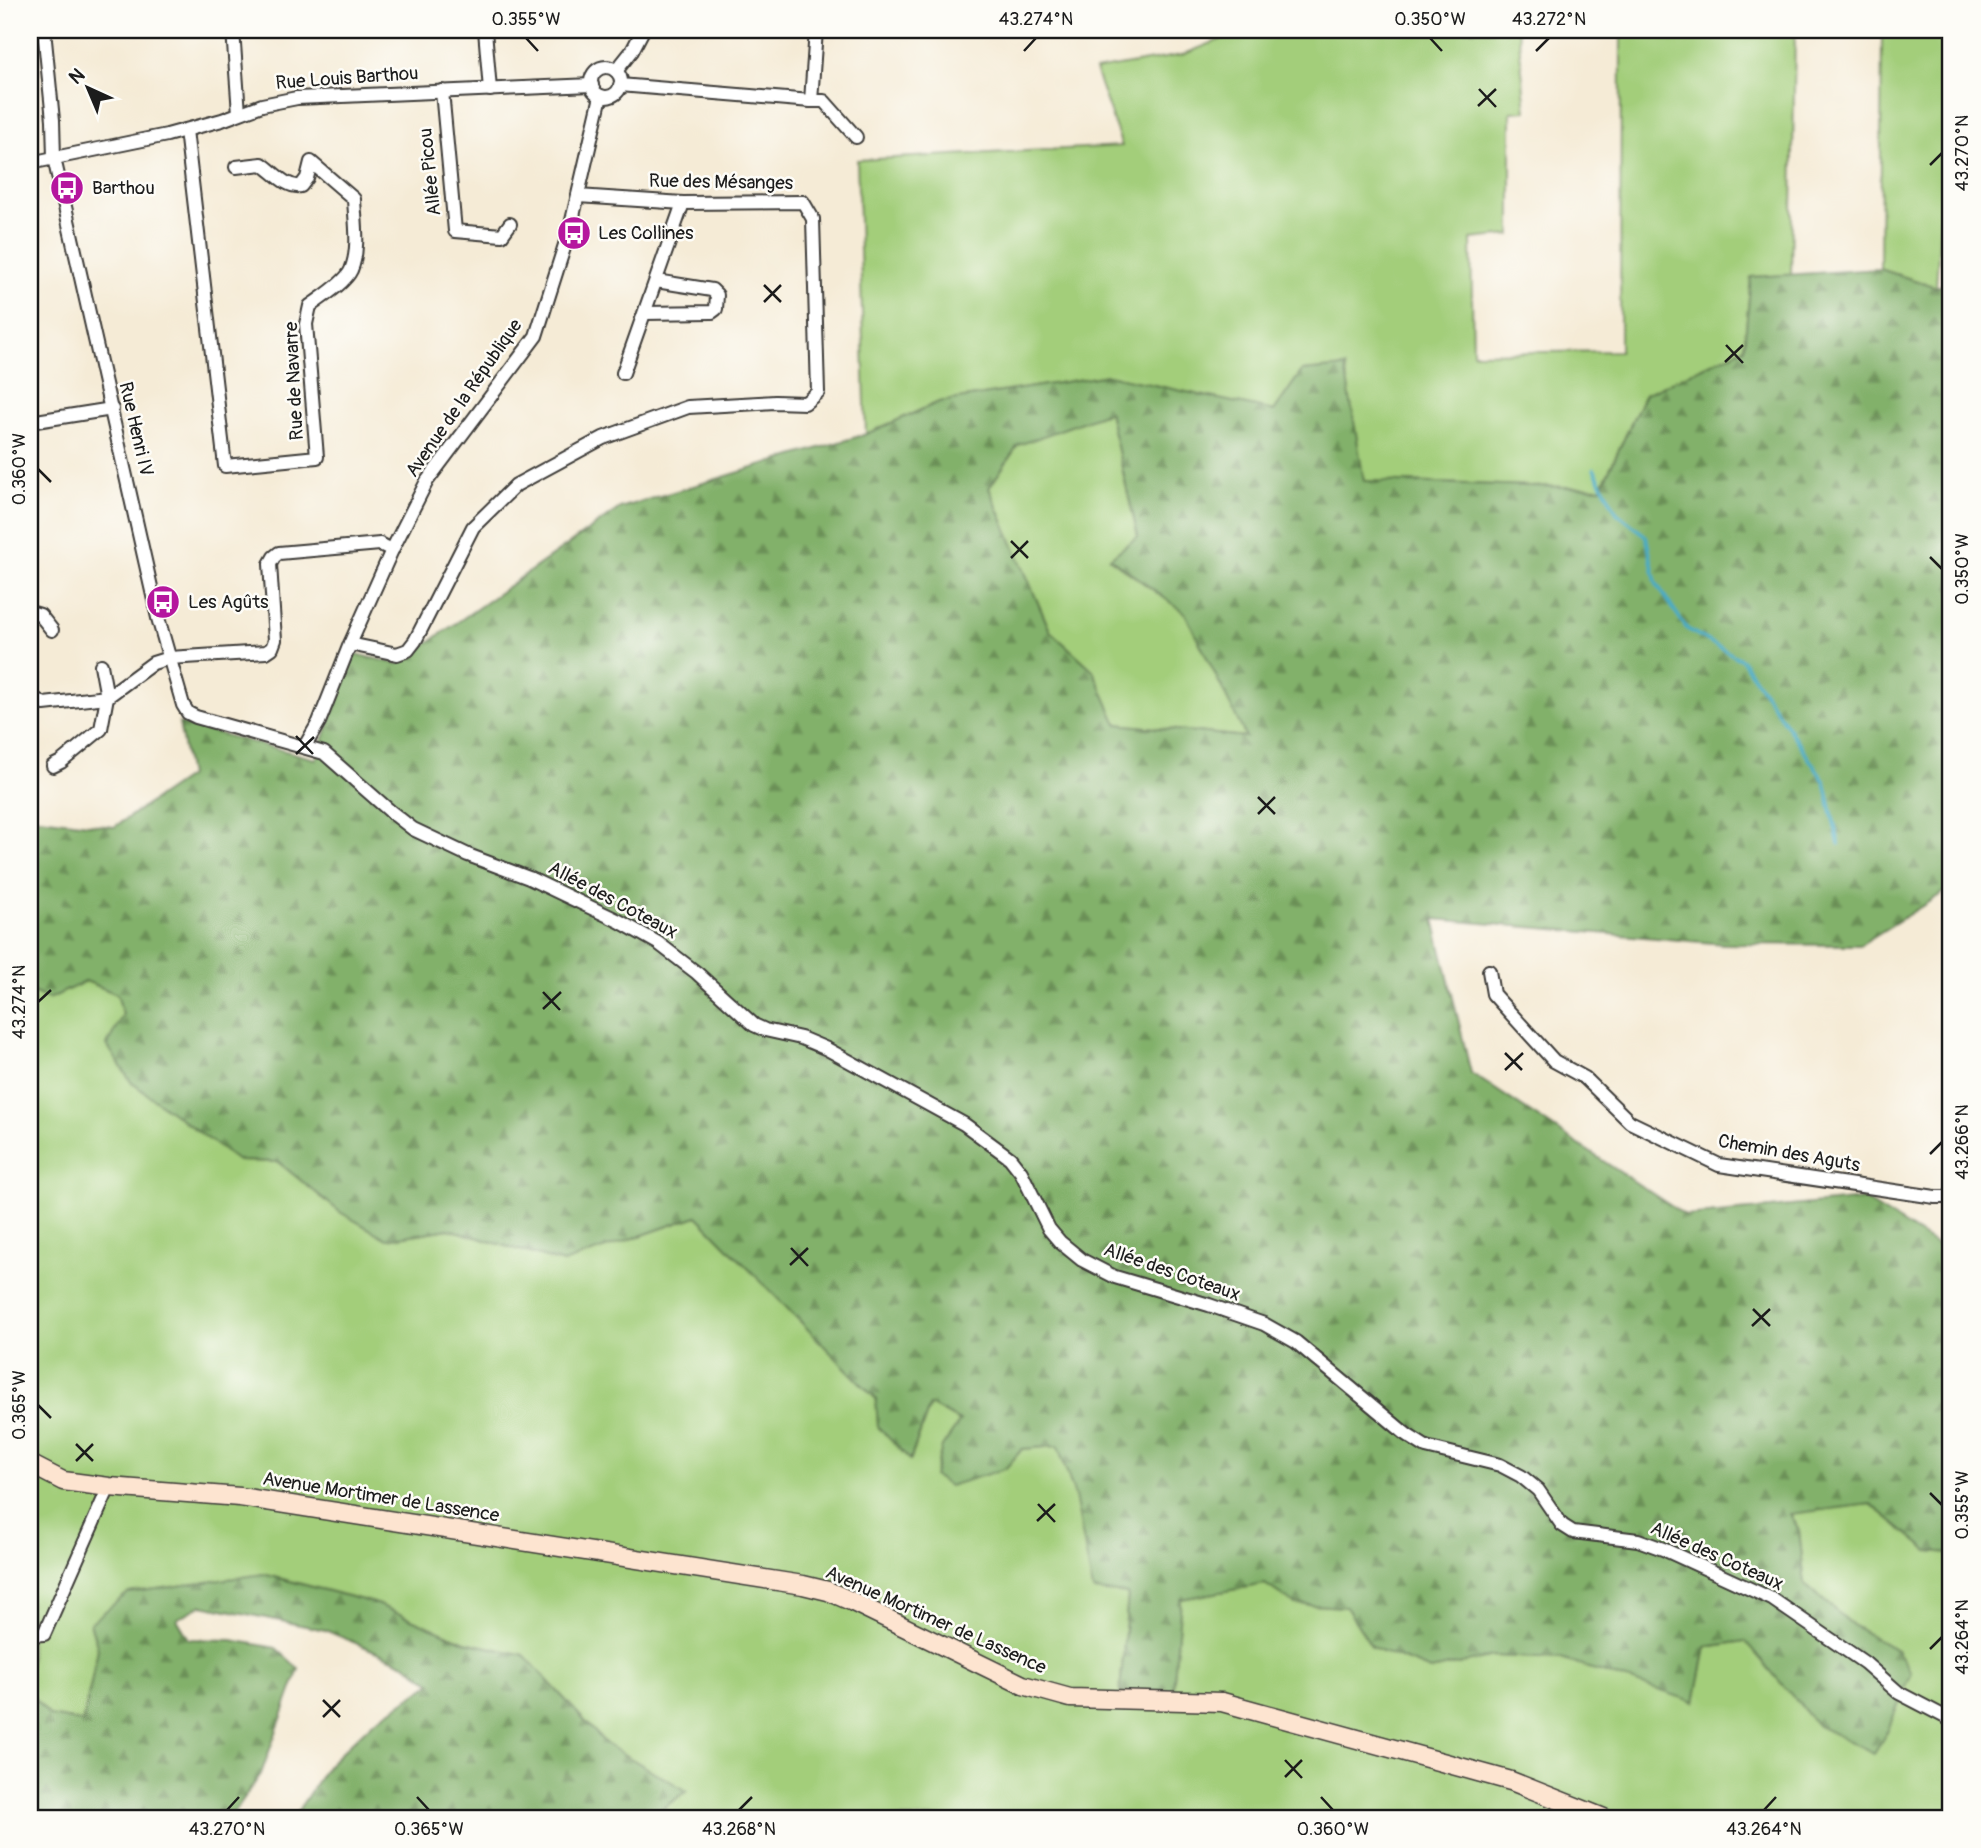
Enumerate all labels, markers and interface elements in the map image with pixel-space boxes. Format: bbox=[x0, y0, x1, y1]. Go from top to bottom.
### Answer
text: 0.355°W bbox=[491, 8, 561, 31]
text: 43.274°N bbox=[999, 8, 1073, 31]
text: 0.350°W bbox=[1394, 8, 1466, 31]
text: 43.272°N bbox=[1512, 8, 1586, 31]
north arrow bbox=[52, 52, 122, 122]
street label: Rue Louis Barthou bbox=[275, 61, 419, 95]
text: N bbox=[64, 63, 90, 90]
text: 43.270°N bbox=[1951, 115, 1974, 191]
street label: Allée Picou bbox=[413, 127, 447, 217]
bus stop icon: Barthou bbox=[48, 169, 86, 207]
street label: Rue des Mésanges bbox=[649, 169, 794, 195]
place label: Barthou bbox=[92, 176, 155, 200]
bus stop icon: Les Collines bbox=[555, 214, 593, 252]
place label: Les Collines bbox=[598, 221, 694, 245]
street label: Avenue de la République bbox=[400, 314, 528, 482]
street label: Rue de Navarre bbox=[279, 320, 309, 441]
street label: Rue Henri IV bbox=[113, 379, 159, 479]
text: 0.360°W bbox=[8, 433, 31, 505]
text: 0.350°W bbox=[1951, 533, 1974, 605]
bus stop icon: Les Agûts bbox=[144, 583, 182, 621]
place label: Les Agûts bbox=[188, 590, 269, 614]
street label: Allée des Coteaux bbox=[544, 856, 682, 944]
text: 43.274°N bbox=[8, 965, 31, 1039]
text: 43.266°N bbox=[1951, 1104, 1974, 1180]
street label: Chemin des Aguts bbox=[1716, 1129, 1862, 1177]
street label: Allée des Coteaux bbox=[1101, 1237, 1243, 1307]
text: 0.365°W bbox=[8, 1370, 31, 1440]
street label: Avenue Mortimer de Lassence bbox=[261, 1466, 502, 1528]
text: 0.355°W bbox=[1951, 1470, 1974, 1540]
street label: Allée des Coteaux bbox=[1647, 1516, 1787, 1596]
street label: Avenue Mortimer de Lassence bbox=[822, 1560, 1051, 1680]
text: 43.264°N bbox=[1951, 1599, 1974, 1675]
text: 43.270°N bbox=[189, 1818, 265, 1841]
text: 0.365°W bbox=[394, 1818, 464, 1841]
text: 43.268°N bbox=[702, 1818, 776, 1841]
text: 0.360°W bbox=[1297, 1818, 1369, 1841]
text: 43.264°N bbox=[1726, 1818, 1802, 1841]

